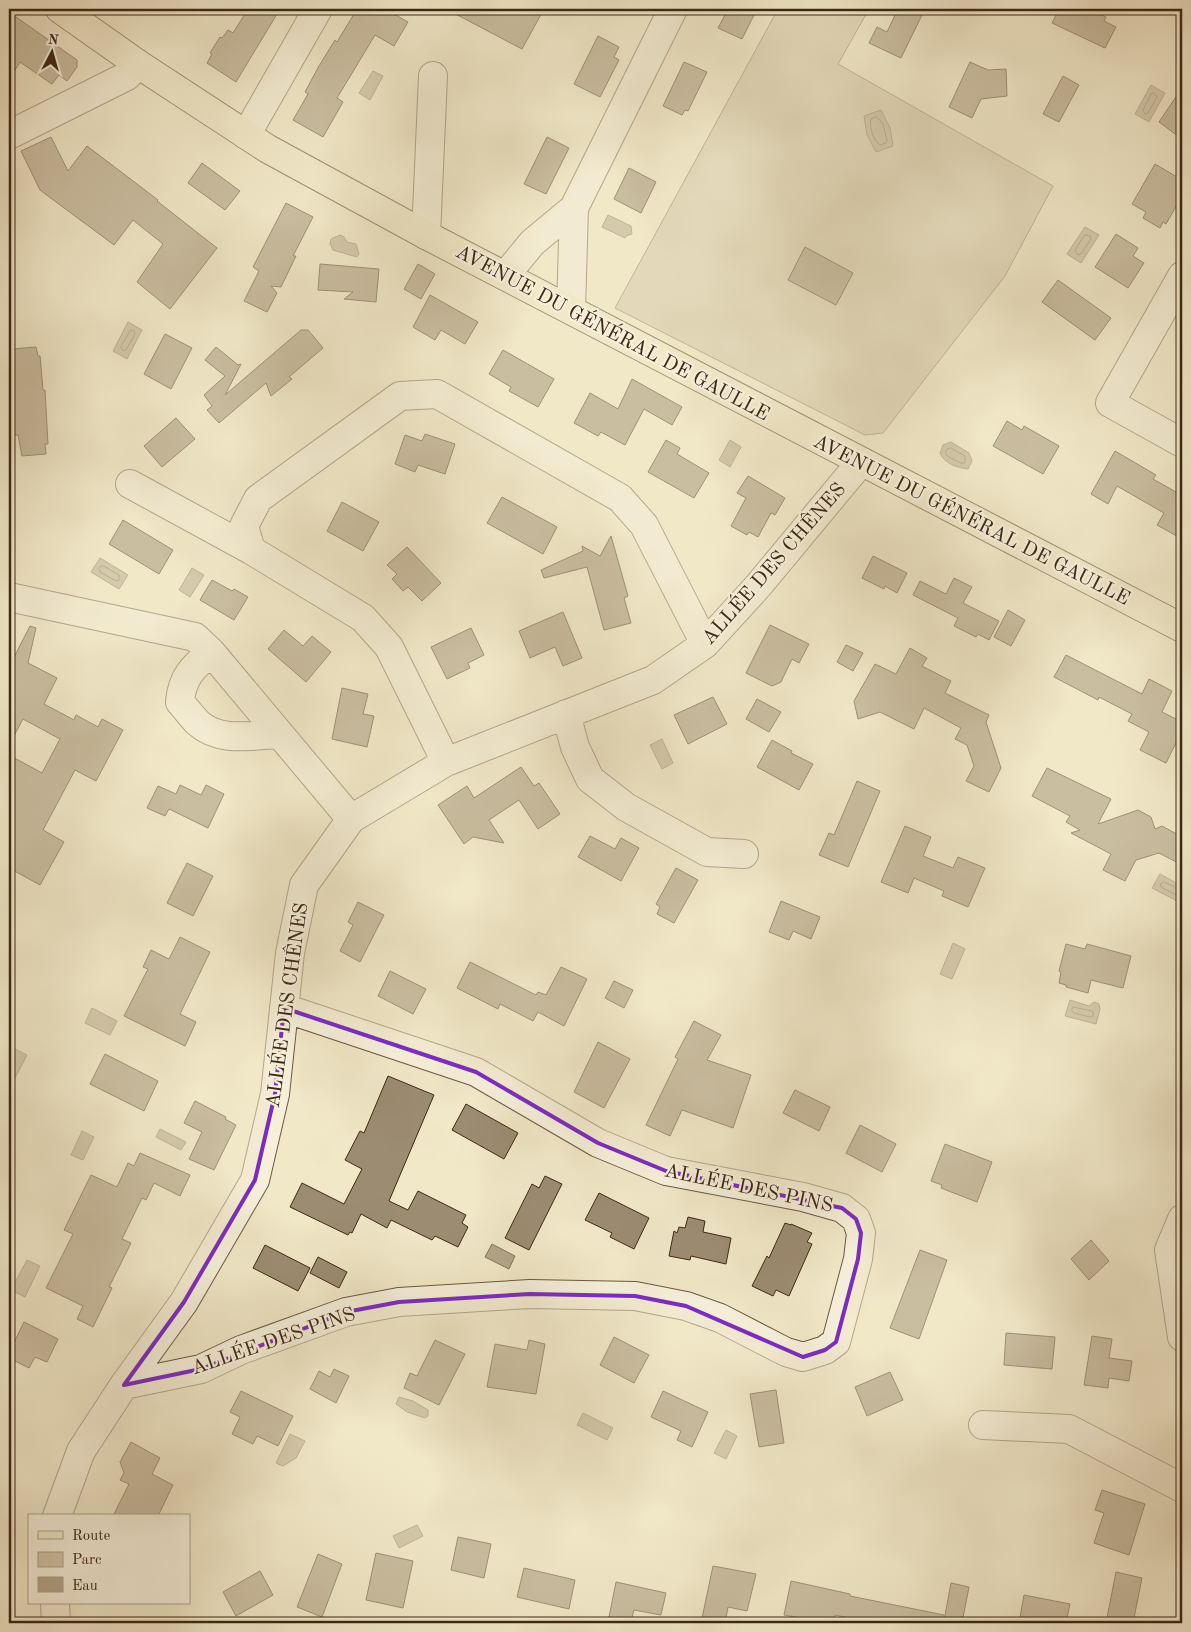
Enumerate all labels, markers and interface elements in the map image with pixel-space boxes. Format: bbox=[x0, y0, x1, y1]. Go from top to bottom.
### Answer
north arrow bbox=[28, 28, 78, 78]
text: N bbox=[47, 33, 60, 48]
street label: AVENUE DU GÉNÉRAL DE GAULLE bbox=[452, 240, 774, 425]
street label: AVENUE DU GÉNÉRAL DE GAULLE bbox=[810, 429, 1134, 610]
street label: ALLÉE DES CHÊNES bbox=[697, 478, 850, 649]
street label: ALLÉE DES CHÊNES bbox=[261, 901, 312, 1109]
street label: ALLÉE DES PINS bbox=[662, 1158, 835, 1217]
street label: ALLÉE DES PINS bbox=[188, 1302, 358, 1379]
legend bbox=[28, 1514, 190, 1604]
text: Route bbox=[72, 1529, 110, 1544]
text: Parc bbox=[72, 1553, 102, 1568]
text: Eau bbox=[72, 1579, 98, 1594]

